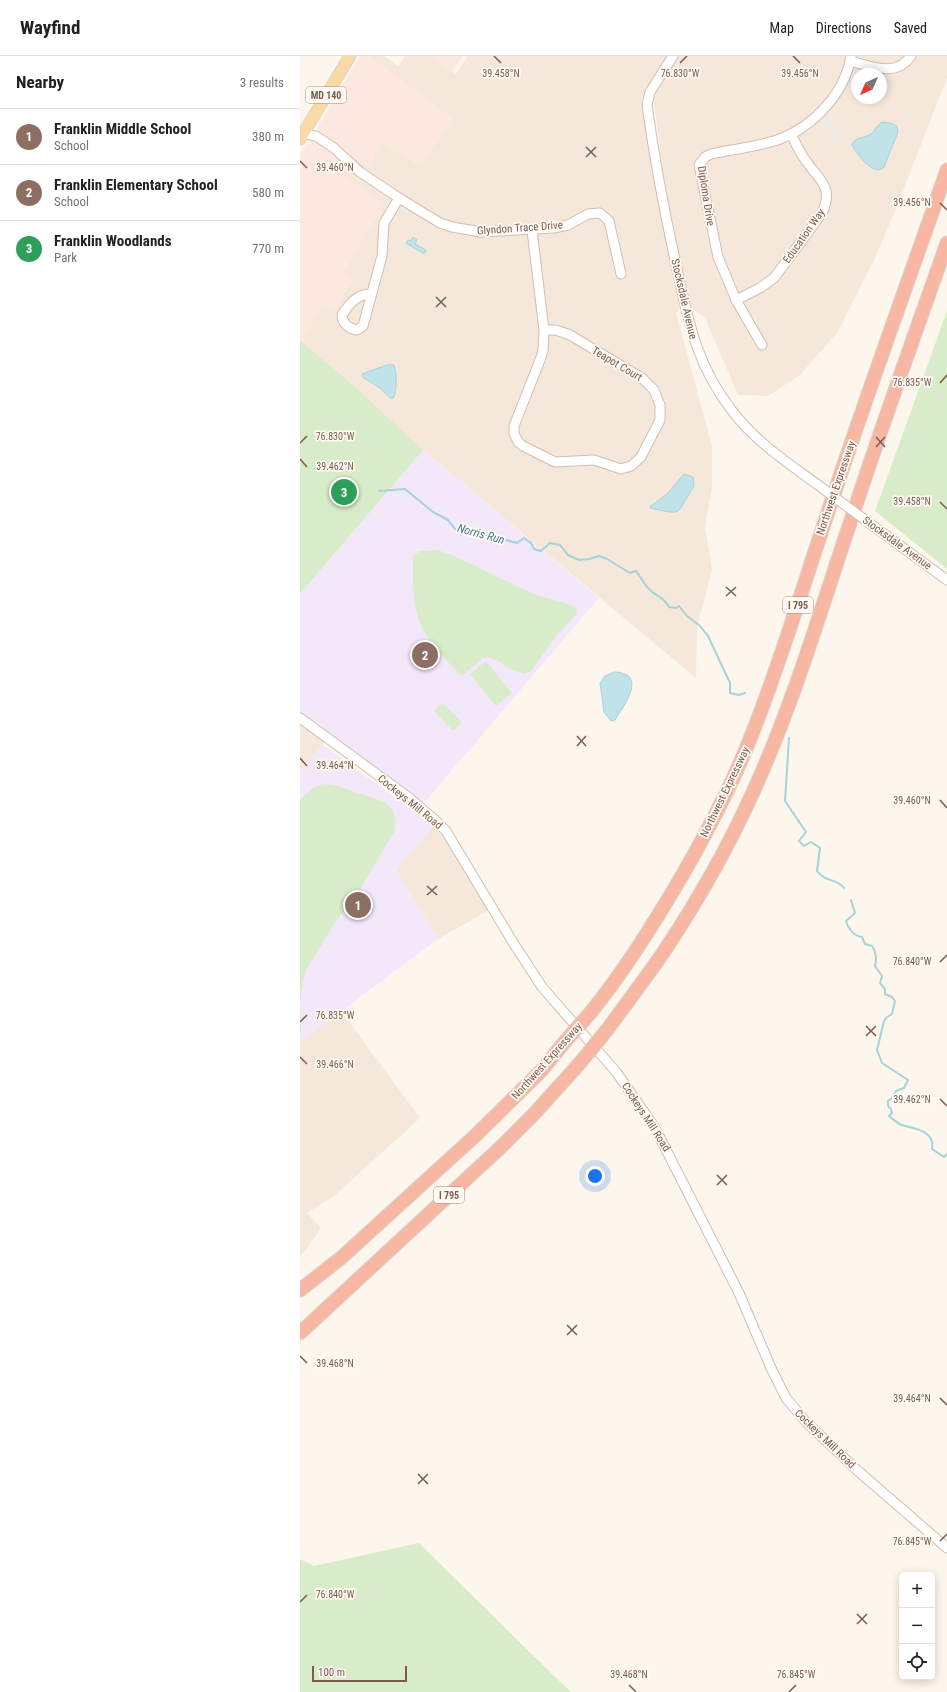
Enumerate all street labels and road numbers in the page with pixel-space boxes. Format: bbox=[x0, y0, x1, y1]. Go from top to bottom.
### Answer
road number: MD 140 bbox=[306, 87, 346, 103]
street label: Diploma Drive bbox=[695, 165, 717, 227]
street label: Education Way bbox=[780, 206, 828, 266]
street label: Glyndon Trace Drive bbox=[477, 219, 563, 237]
street label: Stocksdale Avenue bbox=[668, 258, 700, 340]
street label: Teapot Court bbox=[590, 344, 644, 384]
street label: Northwest Expressway bbox=[814, 439, 858, 537]
street label: Stocksdale Avenue bbox=[860, 514, 934, 572]
road number: I 795 bbox=[783, 597, 813, 613]
street label: Northwest Expressway bbox=[698, 744, 753, 839]
street label: Cockeys Mill Road bbox=[375, 772, 445, 832]
street label: Northwest Expressway bbox=[509, 1020, 585, 1102]
street label: Cockeys Mill Road bbox=[619, 1080, 673, 1154]
road number: I 795 bbox=[434, 1187, 464, 1203]
street label: Cockeys Mill Road bbox=[792, 1407, 858, 1471]

